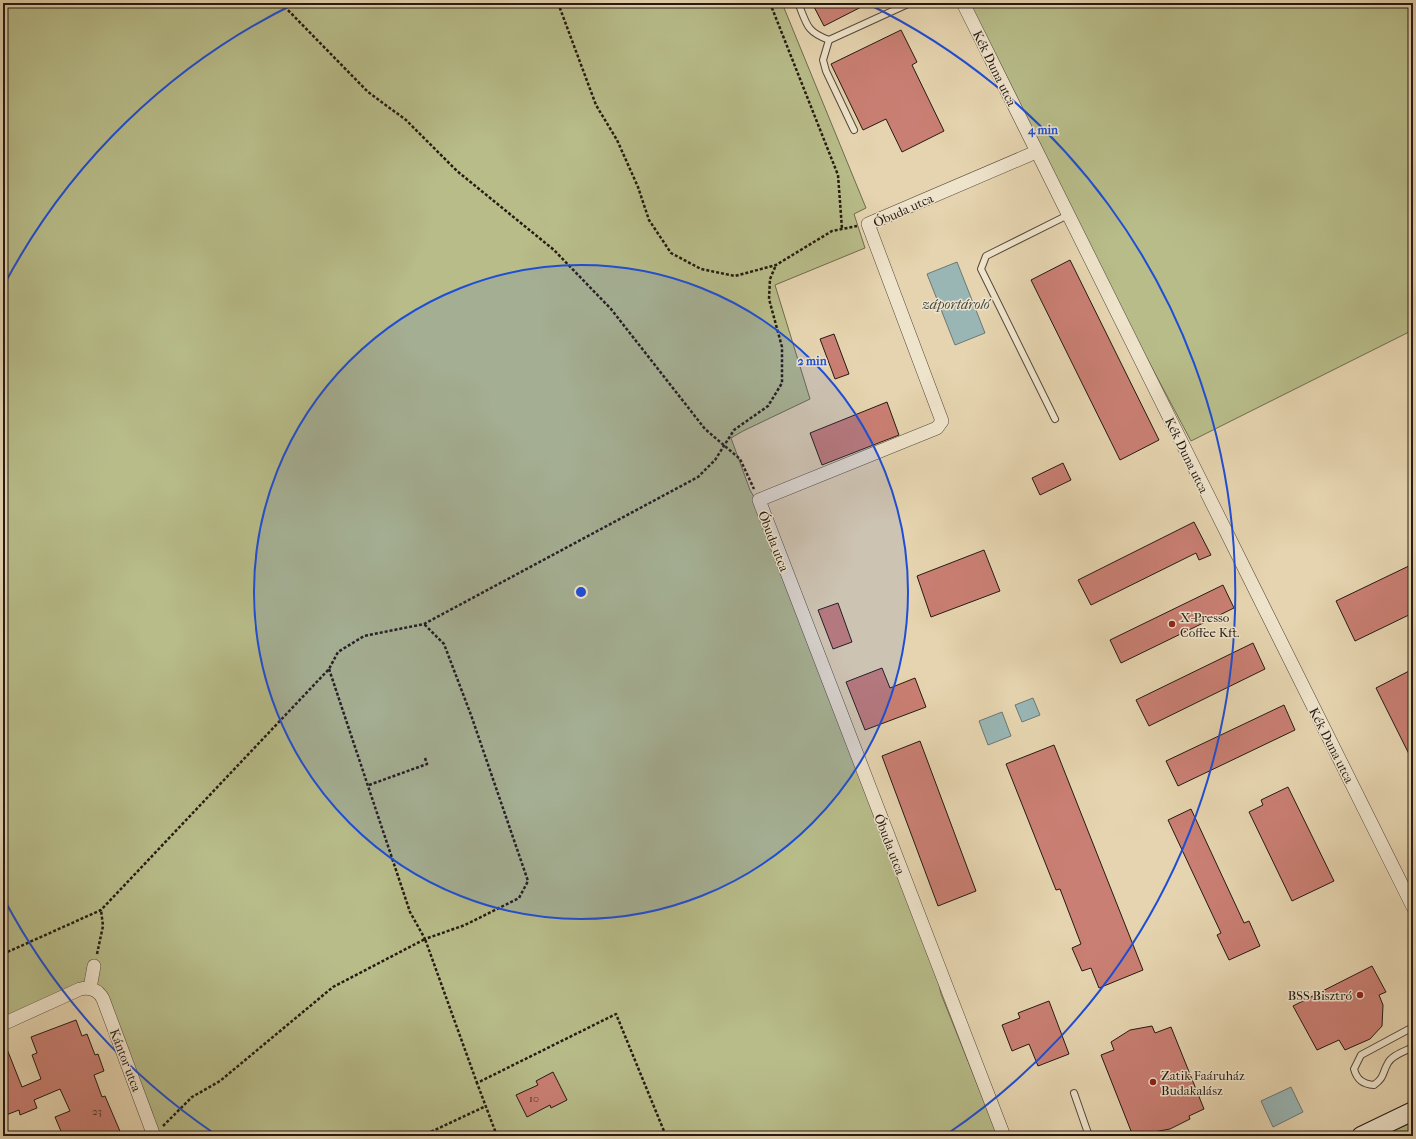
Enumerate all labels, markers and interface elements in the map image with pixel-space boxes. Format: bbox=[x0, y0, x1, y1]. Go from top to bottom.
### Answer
street label: Kék Duna utca bbox=[970, 28, 1020, 109]
text: 4 min bbox=[1027, 123, 1059, 138]
street label: Óbuda utca bbox=[871, 190, 936, 230]
water label: záportároló bbox=[922, 296, 992, 313]
text: 2 min bbox=[797, 354, 828, 368]
street label: Kék Duna utca bbox=[1162, 415, 1212, 496]
street label: Óbuda utca bbox=[755, 509, 792, 575]
centre of rings bbox=[574, 585, 588, 599]
place label: X-Presso Coffee Kft. bbox=[1180, 610, 1240, 640]
marker: X-Presso Coffee Kft. bbox=[1167, 619, 1177, 629]
street label: Kék Duna utca bbox=[1306, 705, 1357, 786]
street label: Óbuda utca bbox=[871, 812, 908, 878]
place label: BSS Bisztró bbox=[1288, 988, 1352, 1003]
marker: BSS Bisztró bbox=[1355, 990, 1365, 1000]
street label: Kántor utca bbox=[107, 1027, 145, 1095]
place label: Zatik Faáruház Budakalász bbox=[1161, 1068, 1245, 1098]
marker: Zatik Faáruház Budakalász bbox=[1148, 1077, 1158, 1087]
house number: 10 bbox=[529, 1092, 539, 1105]
house number: 23 bbox=[92, 1105, 102, 1118]

